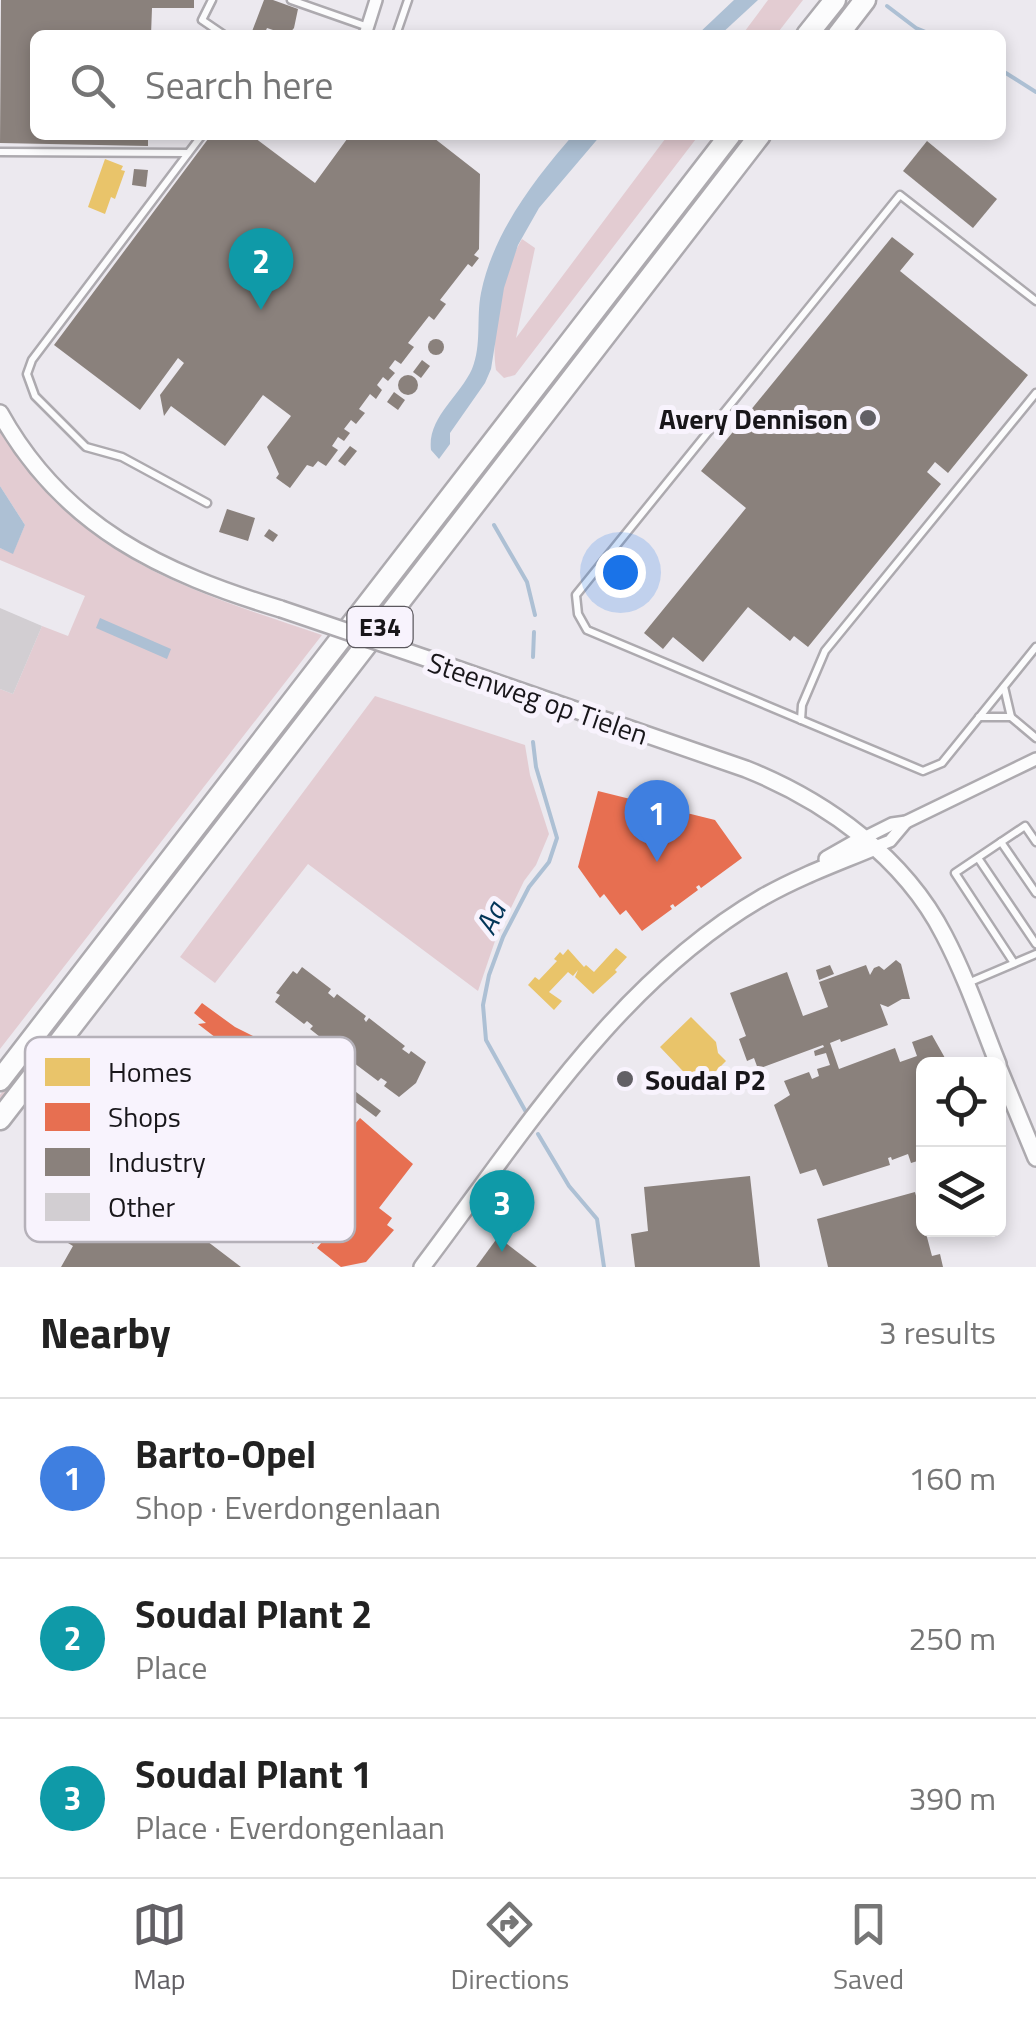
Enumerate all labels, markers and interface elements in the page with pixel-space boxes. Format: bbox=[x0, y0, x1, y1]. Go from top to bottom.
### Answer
search box bbox=[30, 30, 1006, 140]
text: Search here bbox=[145, 56, 333, 114]
icon: search bbox=[65, 58, 120, 113]
pin: 2 bbox=[228, 228, 294, 310]
place label: Avery Dennison bbox=[659, 397, 848, 440]
marker: Avery Dennison bbox=[857, 407, 879, 429]
your location bbox=[595, 547, 646, 598]
road number: E34 bbox=[348, 607, 412, 647]
street label: Steenweg op Tielen bbox=[422, 640, 654, 756]
pin: 1 bbox=[624, 780, 690, 862]
water label: Aa bbox=[463, 892, 518, 942]
legend bbox=[25, 1037, 355, 1242]
text: Homes bbox=[108, 1050, 192, 1093]
map controls bbox=[916, 1057, 1006, 1237]
button: locate bbox=[916, 1057, 1006, 1147]
place label: Soudal P2 bbox=[645, 1058, 766, 1101]
marker: Soudal P2 bbox=[614, 1068, 636, 1090]
text: Shops bbox=[108, 1095, 181, 1138]
text: Industry bbox=[108, 1140, 206, 1183]
button: layers bbox=[916, 1147, 1006, 1237]
pin: 3 bbox=[470, 1170, 534, 1252]
text: Other bbox=[108, 1185, 175, 1228]
text: Nearby bbox=[40, 1300, 171, 1364]
text: 3 results bbox=[879, 1308, 996, 1356]
text: Barto-Opel bbox=[135, 1425, 316, 1483]
text: 1 bbox=[64, 1454, 81, 1502]
text: 160 m bbox=[908, 1454, 996, 1502]
text: Shop · Everdongenlaan bbox=[135, 1483, 441, 1531]
text: Soudal Plant 2 bbox=[135, 1585, 372, 1643]
text: 2 bbox=[64, 1614, 81, 1662]
text: 250 m bbox=[908, 1614, 996, 1662]
text: Place bbox=[135, 1643, 207, 1691]
text: Soudal Plant 1 bbox=[135, 1745, 372, 1803]
text: 3 bbox=[64, 1774, 81, 1822]
text: 390 m bbox=[908, 1774, 996, 1822]
text: Place · Everdongenlaan bbox=[135, 1803, 445, 1851]
tab: Map bbox=[132, 1897, 187, 2000]
tab: Directions bbox=[451, 1897, 569, 2000]
tab: Saved bbox=[833, 1897, 904, 2000]

